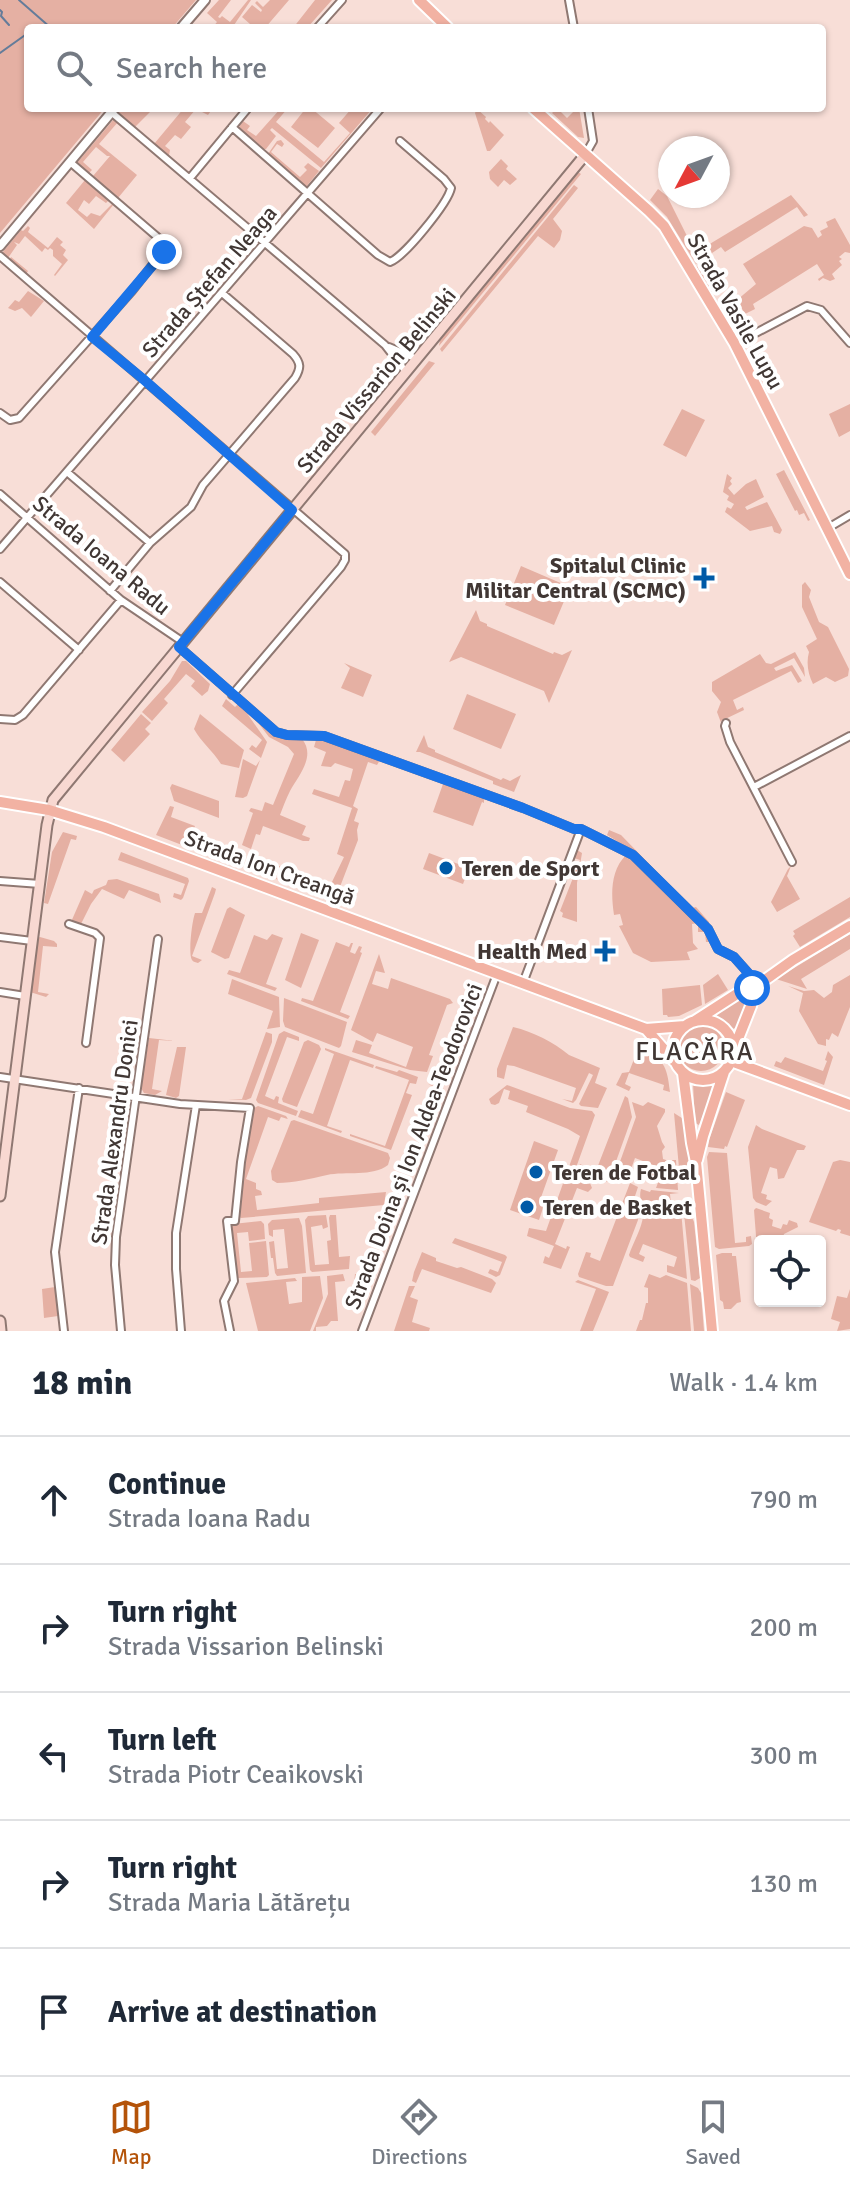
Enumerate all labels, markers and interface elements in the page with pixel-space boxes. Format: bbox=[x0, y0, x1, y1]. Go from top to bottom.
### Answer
search box bbox=[24, 24, 826, 112]
icon: search bbox=[52, 46, 96, 90]
text: Search here bbox=[116, 50, 267, 87]
north arrow bbox=[658, 136, 730, 208]
street label: Strada Ștefan Neaga bbox=[136, 200, 283, 363]
street label: Strada Vasile Lupu bbox=[682, 229, 790, 394]
route end bbox=[146, 234, 182, 270]
street label: Strada Vissarion Belinski bbox=[291, 282, 462, 478]
street label: Strada Ioana Radu bbox=[27, 490, 176, 621]
place label: Spitalul Clinic Militar Central (SCMC) bbox=[465, 552, 686, 604]
marker: Spitalul Clinic Militar Central (SCMC) bbox=[693, 567, 715, 589]
street label: Strada Ion Creangă bbox=[181, 824, 359, 911]
place label: Teren de Sport bbox=[462, 855, 599, 882]
marker: Teren de Sport bbox=[437, 859, 455, 877]
place label: Health Med bbox=[477, 938, 587, 965]
marker: Health Med bbox=[594, 940, 616, 962]
route start bbox=[734, 970, 770, 1006]
street label: Strada Doina și Ion Aldea-Teodorovici bbox=[339, 979, 488, 1313]
street label: Strada Alexandru Donici bbox=[85, 1018, 144, 1246]
district label: FLACĂRA bbox=[635, 1036, 755, 1068]
place label: Teren de Fotbal bbox=[552, 1159, 697, 1186]
marker: Teren de Fotbal bbox=[527, 1163, 545, 1181]
place label: Teren de Basket bbox=[543, 1194, 692, 1221]
marker: Teren de Basket bbox=[518, 1198, 536, 1216]
map controls bbox=[754, 1235, 826, 1307]
button: locate bbox=[754, 1235, 826, 1307]
text: 18 min bbox=[32, 1362, 132, 1404]
text: Walk · 1.4 km bbox=[669, 1367, 818, 1399]
text: Continue bbox=[108, 1466, 226, 1503]
icon: ahead bbox=[32, 1478, 76, 1522]
text: 790 m bbox=[749, 1484, 818, 1516]
text: Strada Ioana Radu bbox=[108, 1503, 311, 1535]
text: Turn right bbox=[108, 1594, 237, 1631]
icon: right bbox=[32, 1606, 76, 1650]
text: 200 m bbox=[749, 1612, 818, 1644]
text: Strada Vissarion Belinski bbox=[108, 1631, 384, 1663]
text: Turn left bbox=[108, 1722, 217, 1759]
icon: left bbox=[32, 1734, 76, 1778]
text: 300 m bbox=[749, 1740, 818, 1772]
text: Strada Piotr Ceaikovski bbox=[108, 1759, 364, 1791]
text: Turn right bbox=[108, 1850, 237, 1887]
icon: right bbox=[32, 1862, 76, 1906]
text: 130 m bbox=[749, 1868, 818, 1900]
text: Strada Maria Lătărețu bbox=[108, 1887, 351, 1919]
icon: arrive bbox=[32, 1990, 76, 2034]
text: Arrive at destination bbox=[108, 1994, 377, 2031]
tab: Map bbox=[109, 2095, 153, 2170]
tab: Directions bbox=[371, 2095, 467, 2170]
tab: Saved bbox=[686, 2095, 741, 2170]

